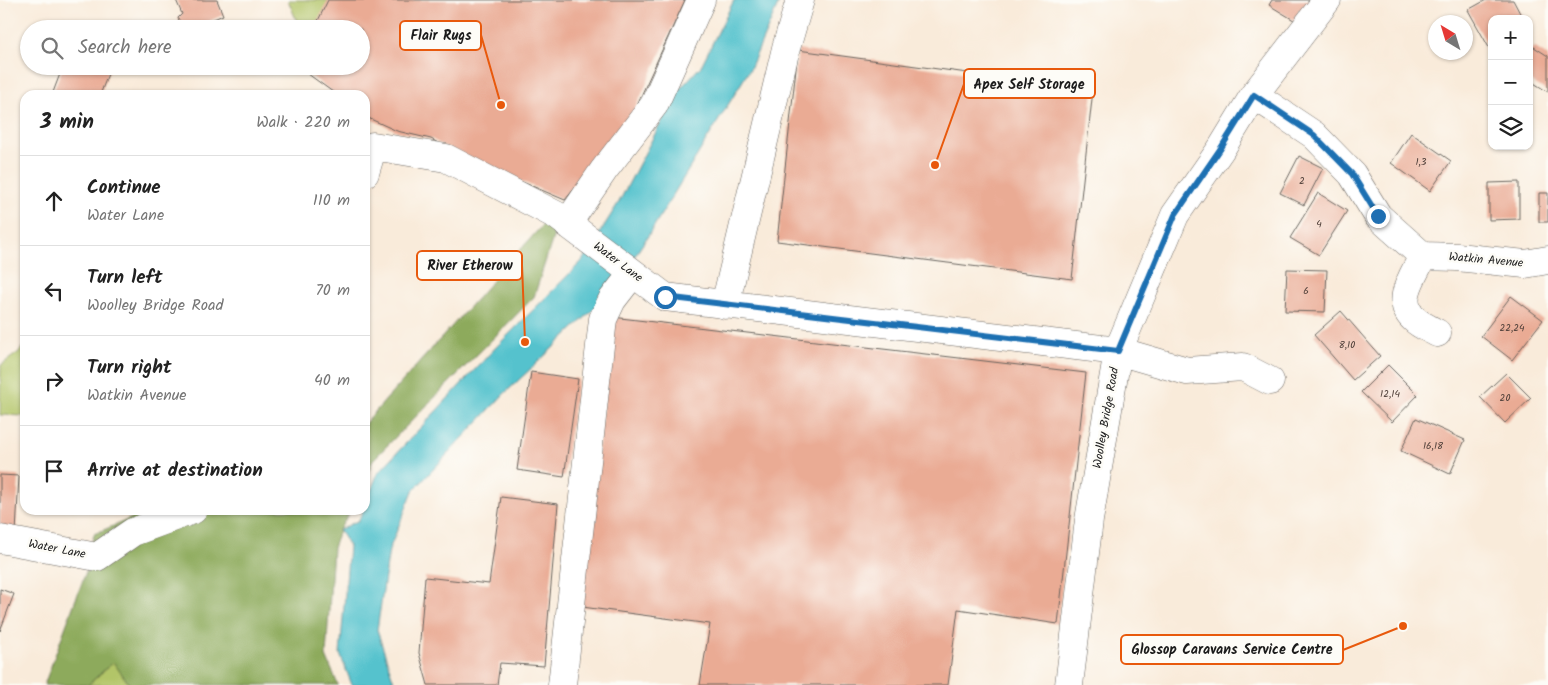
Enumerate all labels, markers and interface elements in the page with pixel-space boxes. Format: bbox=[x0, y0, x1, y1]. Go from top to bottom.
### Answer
north arrow bbox=[1428, 15, 1473, 60]
map controls bbox=[1488, 15, 1533, 150]
button: + bbox=[1488, 15, 1533, 60]
search box bbox=[20, 20, 370, 75]
callout: Flair Rugs bbox=[400, 21, 481, 50]
text: Flair Rugs bbox=[410, 25, 472, 47]
text: Search here bbox=[78, 33, 172, 63]
icon: search bbox=[38, 34, 66, 62]
button: − bbox=[1488, 60, 1533, 105]
callout: Apex Self Storage bbox=[964, 69, 1095, 98]
text: Apex Self Storage bbox=[973, 74, 1085, 96]
button: layers bbox=[1488, 105, 1533, 150]
text: 3 min bbox=[40, 106, 94, 139]
text: Walk · 220 m bbox=[256, 110, 350, 135]
house number: 1,3 bbox=[1415, 154, 1427, 170]
text: Continue bbox=[87, 173, 160, 203]
house number: 2 bbox=[1299, 173, 1305, 189]
icon: ahead bbox=[40, 187, 68, 215]
text: 110 m bbox=[313, 188, 350, 213]
text: Water Lane bbox=[87, 203, 164, 228]
route end bbox=[1367, 205, 1390, 228]
house number: 4 bbox=[1316, 216, 1322, 232]
street label: Water Lane bbox=[589, 237, 647, 287]
street label: Watkin Avenue bbox=[1448, 247, 1525, 273]
callout: River Etherow bbox=[417, 251, 522, 280]
text: River Etherow bbox=[427, 255, 514, 277]
text: Turn left bbox=[87, 263, 162, 293]
icon: left bbox=[40, 277, 68, 305]
text: 70 m bbox=[315, 278, 350, 303]
house number: 6 bbox=[1303, 283, 1309, 299]
route start bbox=[654, 286, 677, 309]
text: Woolley Bridge Road bbox=[87, 293, 224, 318]
house number: 22,24 bbox=[1499, 320, 1525, 336]
house number: 8,10 bbox=[1339, 337, 1355, 353]
text: Turn right bbox=[87, 353, 172, 383]
street label: Woolley Bridge Road bbox=[1088, 365, 1124, 470]
icon: right bbox=[40, 367, 68, 395]
text: 40 m bbox=[314, 368, 350, 393]
text: Watkin Avenue bbox=[87, 383, 187, 408]
house number: 12,14 bbox=[1380, 386, 1400, 402]
house number: 20 bbox=[1500, 390, 1510, 406]
house number: 16,18 bbox=[1423, 438, 1444, 454]
text: Arrive at destination bbox=[87, 456, 263, 486]
icon: arrive bbox=[40, 457, 68, 485]
street label: Water Lane bbox=[27, 534, 88, 564]
callout: Glossop Caravans Service Centre bbox=[1121, 635, 1343, 664]
text: Glossop Caravans Service Centre bbox=[1131, 639, 1333, 661]

